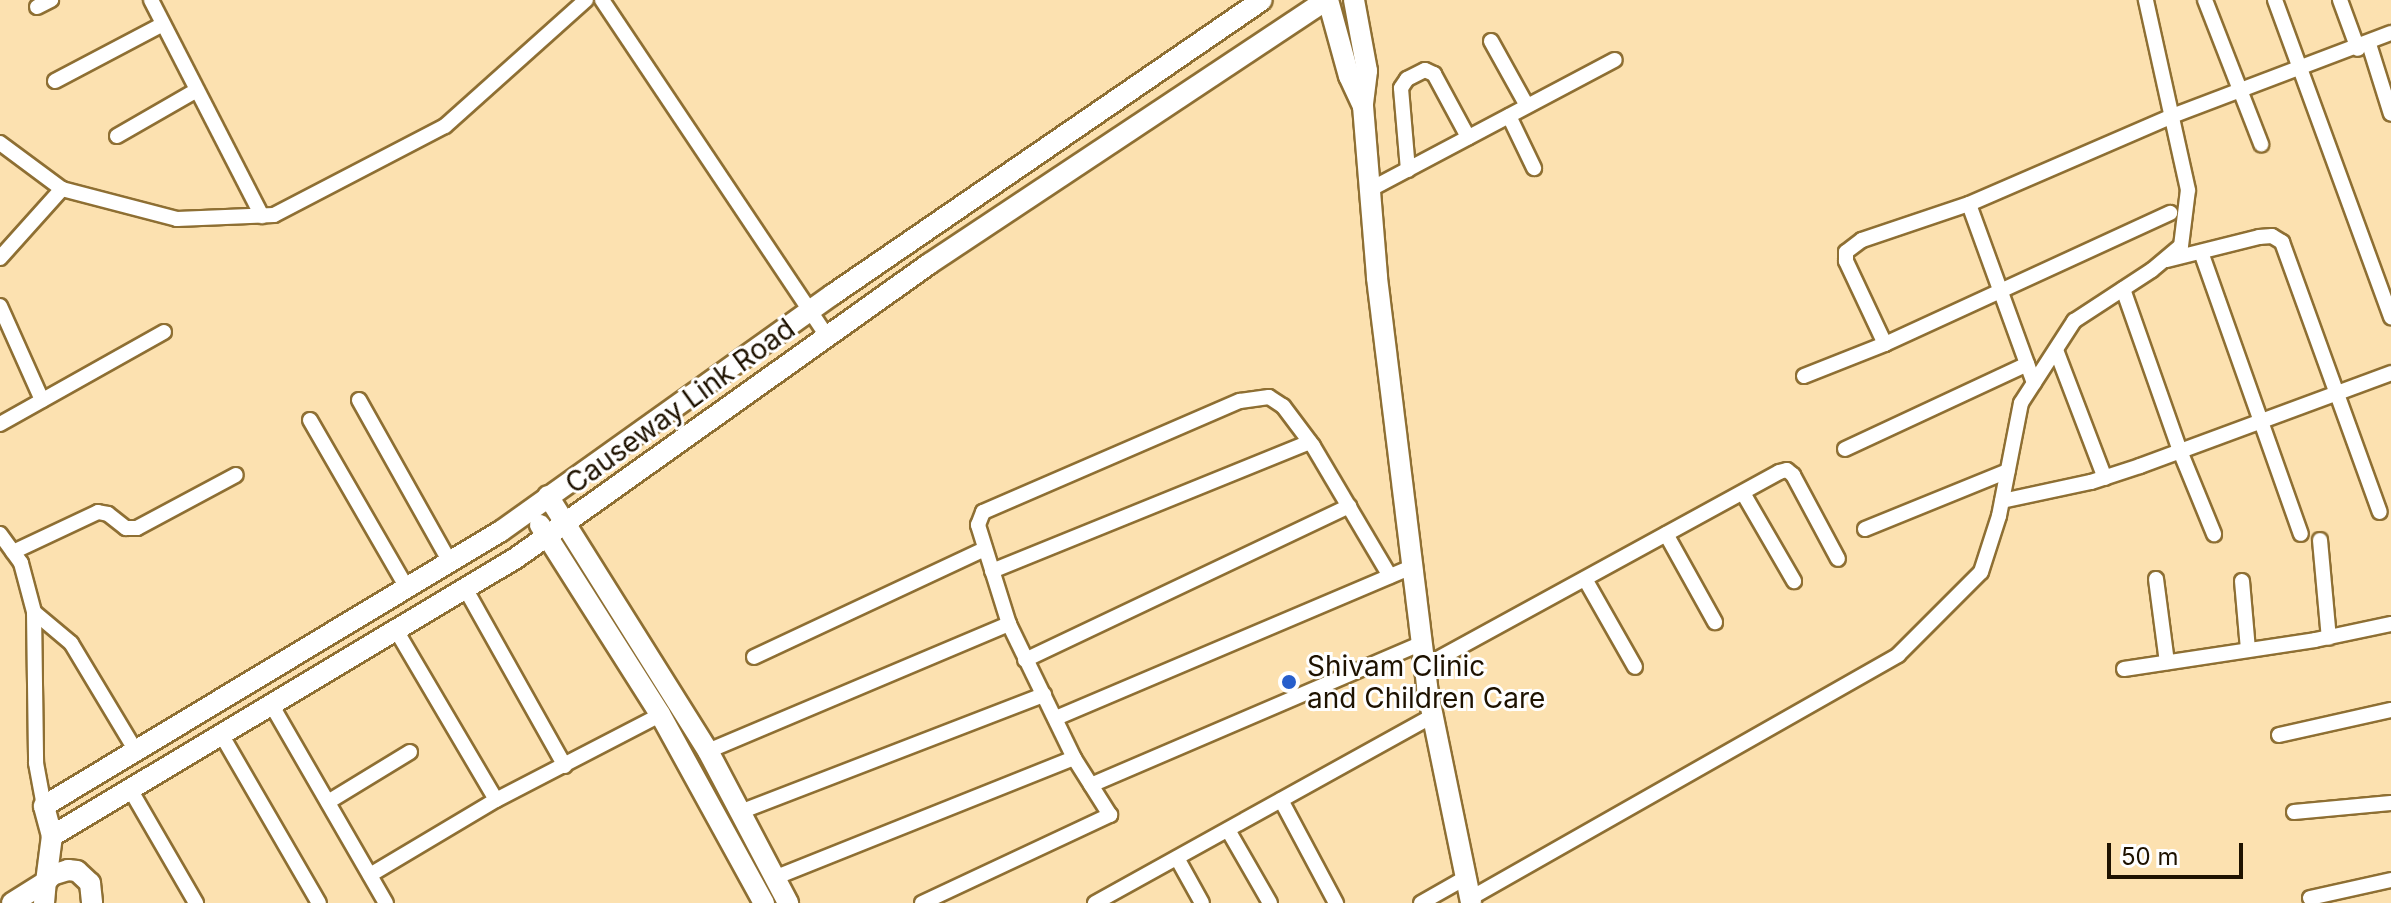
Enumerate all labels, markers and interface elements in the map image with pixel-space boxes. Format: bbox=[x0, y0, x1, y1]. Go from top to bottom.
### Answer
street label: Causeway Link Road bbox=[559, 312, 801, 500]
place label: Shivam Clinic and Children Care bbox=[1307, 649, 1545, 715]
marker: Shivam Clinic and Children Care bbox=[1278, 671, 1300, 693]
scale bar bbox=[2111, 827, 2247, 877]
text: 50 m bbox=[2121, 842, 2179, 871]

